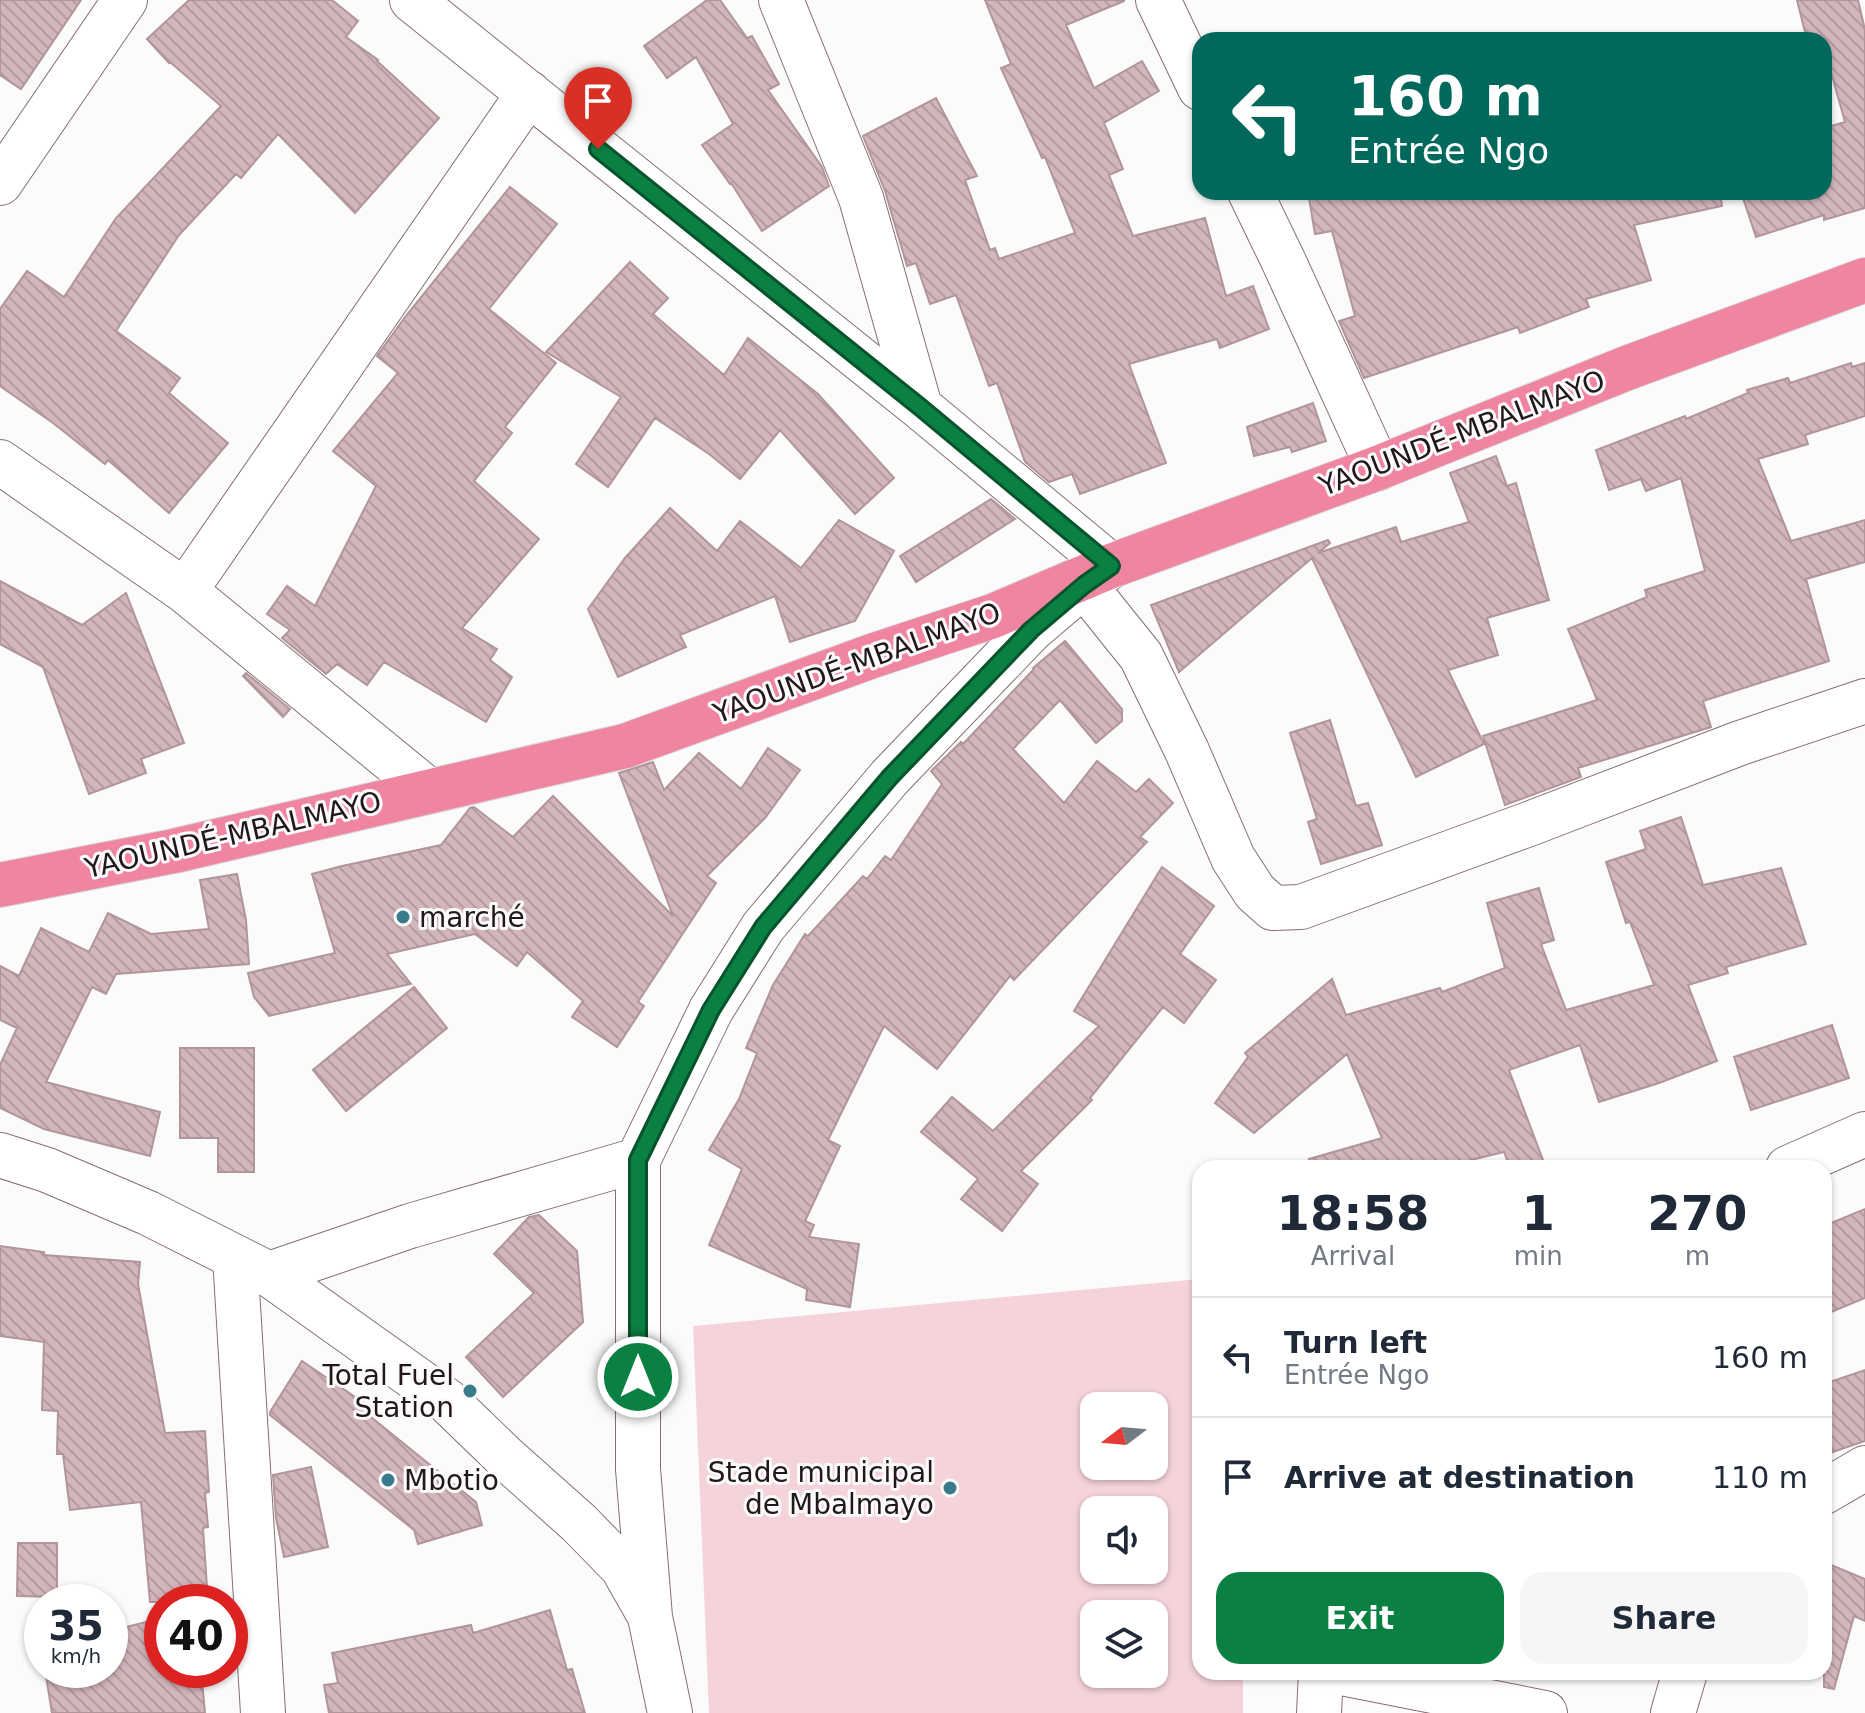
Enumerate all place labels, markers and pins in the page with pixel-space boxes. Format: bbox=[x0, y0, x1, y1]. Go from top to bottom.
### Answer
pin bbox=[564, 67, 632, 149]
place label: marché bbox=[419, 901, 525, 934]
marker: marché bbox=[394, 908, 412, 926]
place label: Total Fuel Station bbox=[321, 1359, 454, 1424]
marker: Total Fuel Station bbox=[461, 1382, 479, 1400]
place label: Stade municipal de Mbalmayo bbox=[708, 1456, 934, 1521]
place label: Mbotio bbox=[404, 1464, 499, 1497]
marker: Mbotio bbox=[379, 1471, 397, 1489]
marker: Stade municipal de Mbalmayo bbox=[941, 1479, 959, 1497]

